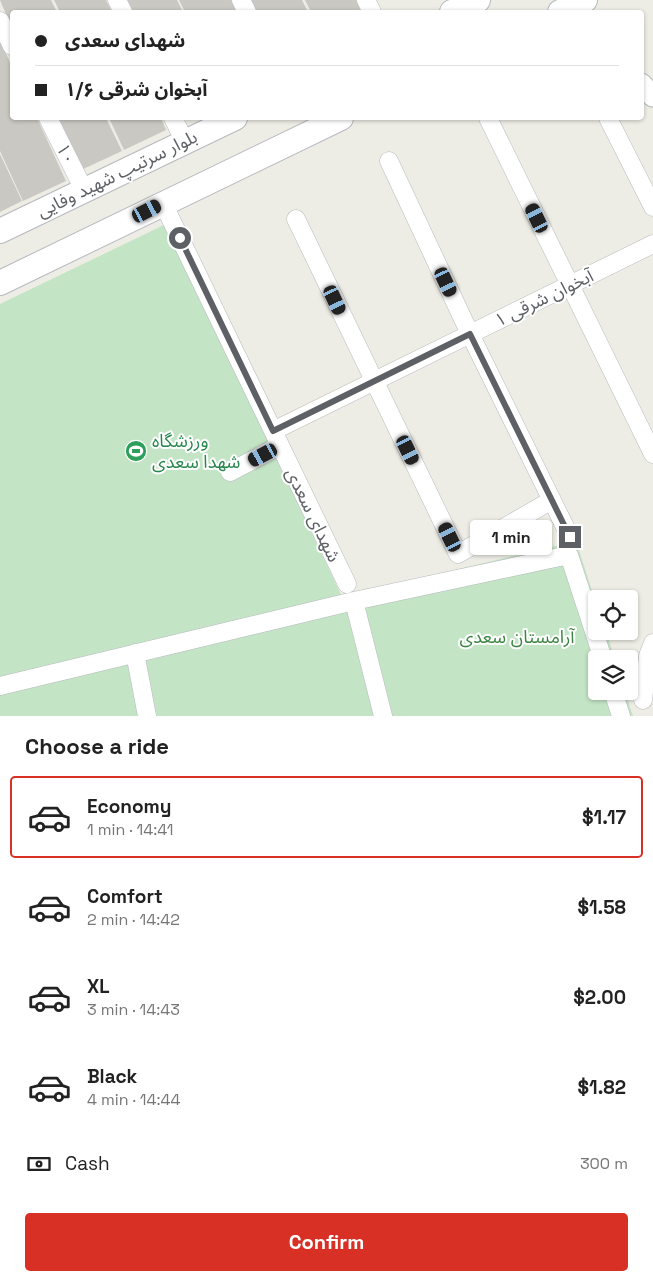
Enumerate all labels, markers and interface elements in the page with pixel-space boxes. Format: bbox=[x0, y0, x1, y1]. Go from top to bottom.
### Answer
text: شهدای سعدی bbox=[65, 28, 185, 53]
text: آبخوان شرقی ۱/۶ bbox=[65, 77, 207, 102]
street label: بلوار سرتیپ شهید وفایی bbox=[33, 125, 201, 223]
street label: ۱۰ bbox=[52, 139, 81, 168]
car bbox=[130, 198, 163, 224]
car bbox=[523, 201, 550, 235]
route start bbox=[169, 227, 191, 249]
street label: آبخوان شرقی ۱ bbox=[491, 263, 598, 331]
car bbox=[432, 265, 459, 299]
car bbox=[321, 283, 348, 317]
place label: ورزشگاه شهدا سعدی bbox=[152, 429, 240, 473]
car bbox=[394, 433, 421, 467]
sports icon: ورزشگاه شهدا سعدی bbox=[124, 439, 148, 463]
car bbox=[246, 441, 279, 469]
street label: شهدای سعدی bbox=[281, 464, 346, 566]
car bbox=[436, 520, 463, 554]
callout: 1 min bbox=[470, 520, 552, 554]
route end bbox=[559, 526, 581, 548]
text: 1 min bbox=[491, 527, 531, 548]
map controls bbox=[588, 590, 638, 700]
button: locate bbox=[588, 590, 638, 640]
park label: آرامستان سعدی bbox=[459, 625, 575, 648]
button: layers bbox=[588, 650, 638, 700]
text: Choose a ride bbox=[25, 732, 169, 760]
text: Economy bbox=[87, 794, 171, 819]
icon: car bbox=[27, 795, 72, 840]
text: $1.17 bbox=[582, 805, 626, 830]
text: 1 min · 14:41 bbox=[87, 819, 174, 840]
text: Comfort bbox=[87, 884, 163, 909]
icon: car bbox=[27, 885, 72, 930]
text: $1.58 bbox=[577, 895, 626, 920]
text: 2 min · 14:42 bbox=[87, 909, 180, 930]
text: XL bbox=[87, 974, 110, 999]
icon: car bbox=[27, 975, 72, 1020]
text: $2.00 bbox=[573, 985, 626, 1010]
text: 3 min · 14:43 bbox=[87, 999, 180, 1020]
text: Black bbox=[87, 1064, 137, 1089]
icon: car bbox=[27, 1065, 72, 1110]
text: $1.82 bbox=[578, 1075, 626, 1100]
text: 4 min · 14:44 bbox=[87, 1089, 181, 1110]
icon: cash bbox=[25, 1150, 53, 1178]
text: Cash bbox=[65, 1151, 110, 1176]
text: 300 m bbox=[580, 1153, 628, 1174]
button: Confirm bbox=[25, 1213, 628, 1271]

